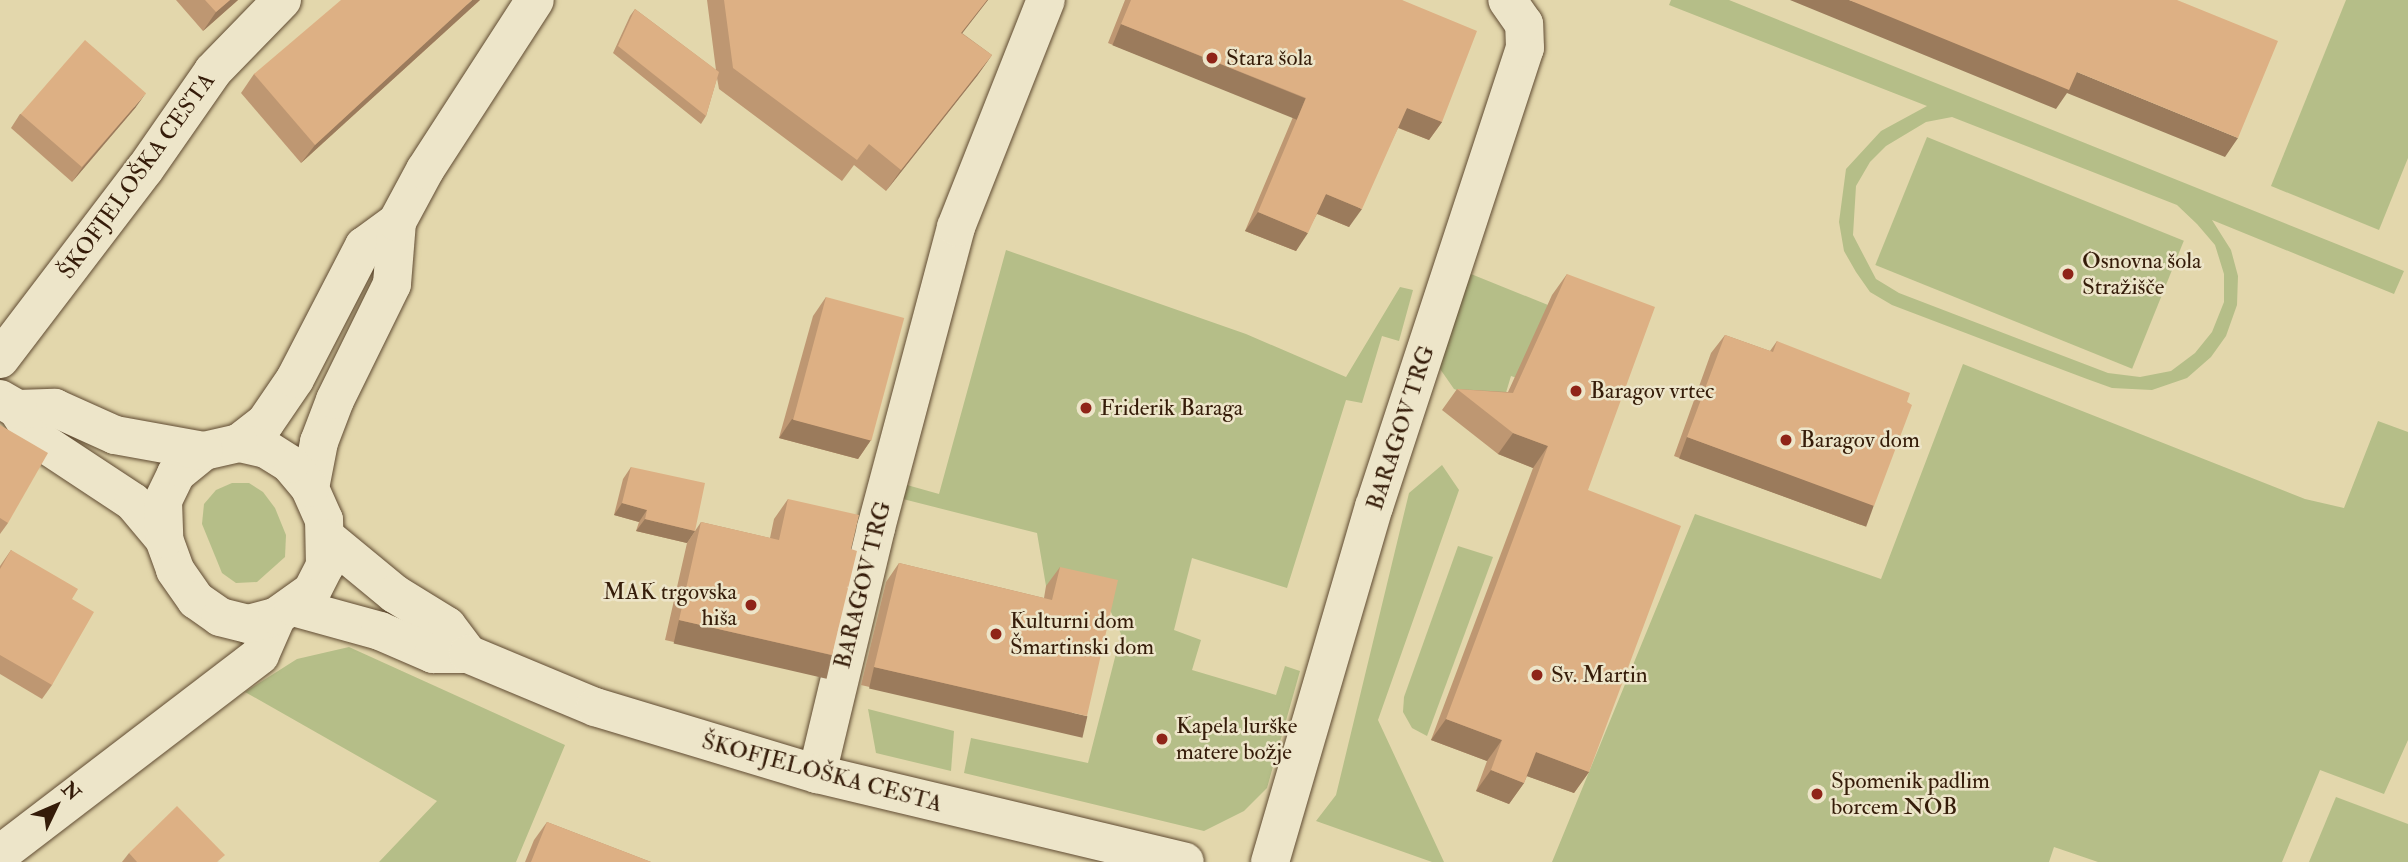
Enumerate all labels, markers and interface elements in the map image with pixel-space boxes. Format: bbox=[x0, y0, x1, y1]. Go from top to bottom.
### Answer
place label: Stara šola bbox=[1226, 44, 1313, 72]
marker: Stara šola bbox=[1204, 50, 1220, 66]
street label: ŠKOFJELOŠKA CESTA bbox=[53, 68, 221, 284]
place label: Osnovna šola Stražišče bbox=[2082, 247, 2202, 301]
marker: Osnovna šola Stražišče bbox=[2060, 266, 2076, 282]
street label: BARAGOV TRG bbox=[1361, 342, 1441, 514]
place label: Baragov vrtec bbox=[1590, 377, 1714, 405]
marker: Baragov vrtec bbox=[1568, 383, 1584, 399]
place label: Friderik Baraga bbox=[1100, 394, 1243, 422]
marker: Friderik Baraga bbox=[1078, 400, 1094, 416]
place label: Baragov dom bbox=[1800, 426, 1920, 454]
marker: Baragov dom bbox=[1778, 432, 1794, 448]
street label: BARAGOV TRG bbox=[829, 499, 897, 671]
place label: MAK trgovska hiša bbox=[603, 578, 737, 632]
marker: MAK trgovska hiša bbox=[743, 597, 759, 613]
place label: Kulturni dom Šmartinski dom bbox=[1010, 607, 1154, 661]
marker: Kulturni dom Šmartinski dom bbox=[988, 626, 1004, 642]
place label: Sv. Martin bbox=[1551, 661, 1648, 689]
marker: Sv. Martin bbox=[1529, 667, 1545, 683]
place label: Kapela lurške matere božje bbox=[1176, 712, 1297, 766]
street label: ŠKOFJELOŠKA CESTA bbox=[699, 728, 945, 818]
marker: Kapela lurške matere božje bbox=[1154, 731, 1170, 747]
place label: Spomenik padlim borcem NOB bbox=[1831, 767, 1990, 821]
north arrow bbox=[21, 771, 91, 841]
text: N bbox=[57, 777, 86, 806]
marker: Spomenik padlim borcem NOB bbox=[1809, 786, 1825, 802]

